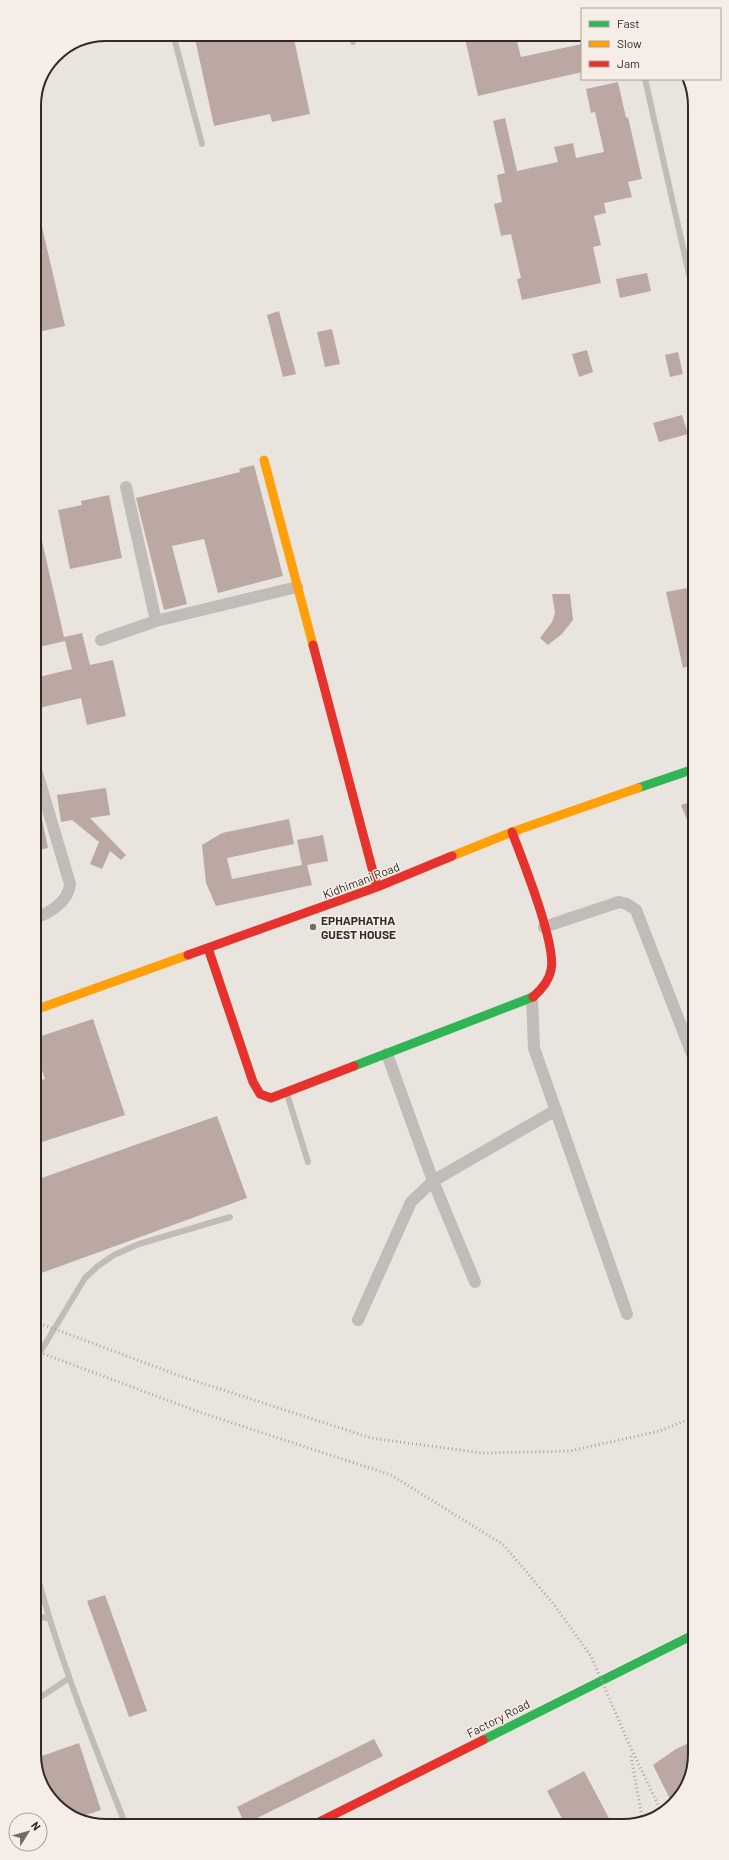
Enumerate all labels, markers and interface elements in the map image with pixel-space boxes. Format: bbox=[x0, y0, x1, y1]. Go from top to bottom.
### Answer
legend bbox=[581, 8, 721, 80]
text: Fast bbox=[617, 16, 640, 30]
text: Slow bbox=[617, 36, 642, 50]
text: Jam bbox=[617, 56, 640, 70]
street label: Kidhimani Road bbox=[321, 859, 401, 901]
place label: EPHAPHATHA GUEST HOUSE bbox=[321, 913, 396, 941]
marker: EPHAPHATHA GUEST HOUSE bbox=[308, 922, 318, 932]
street label: Factory Road bbox=[464, 1696, 532, 1740]
north arrow bbox=[8, 1812, 48, 1852]
text: N bbox=[29, 1819, 44, 1833]

